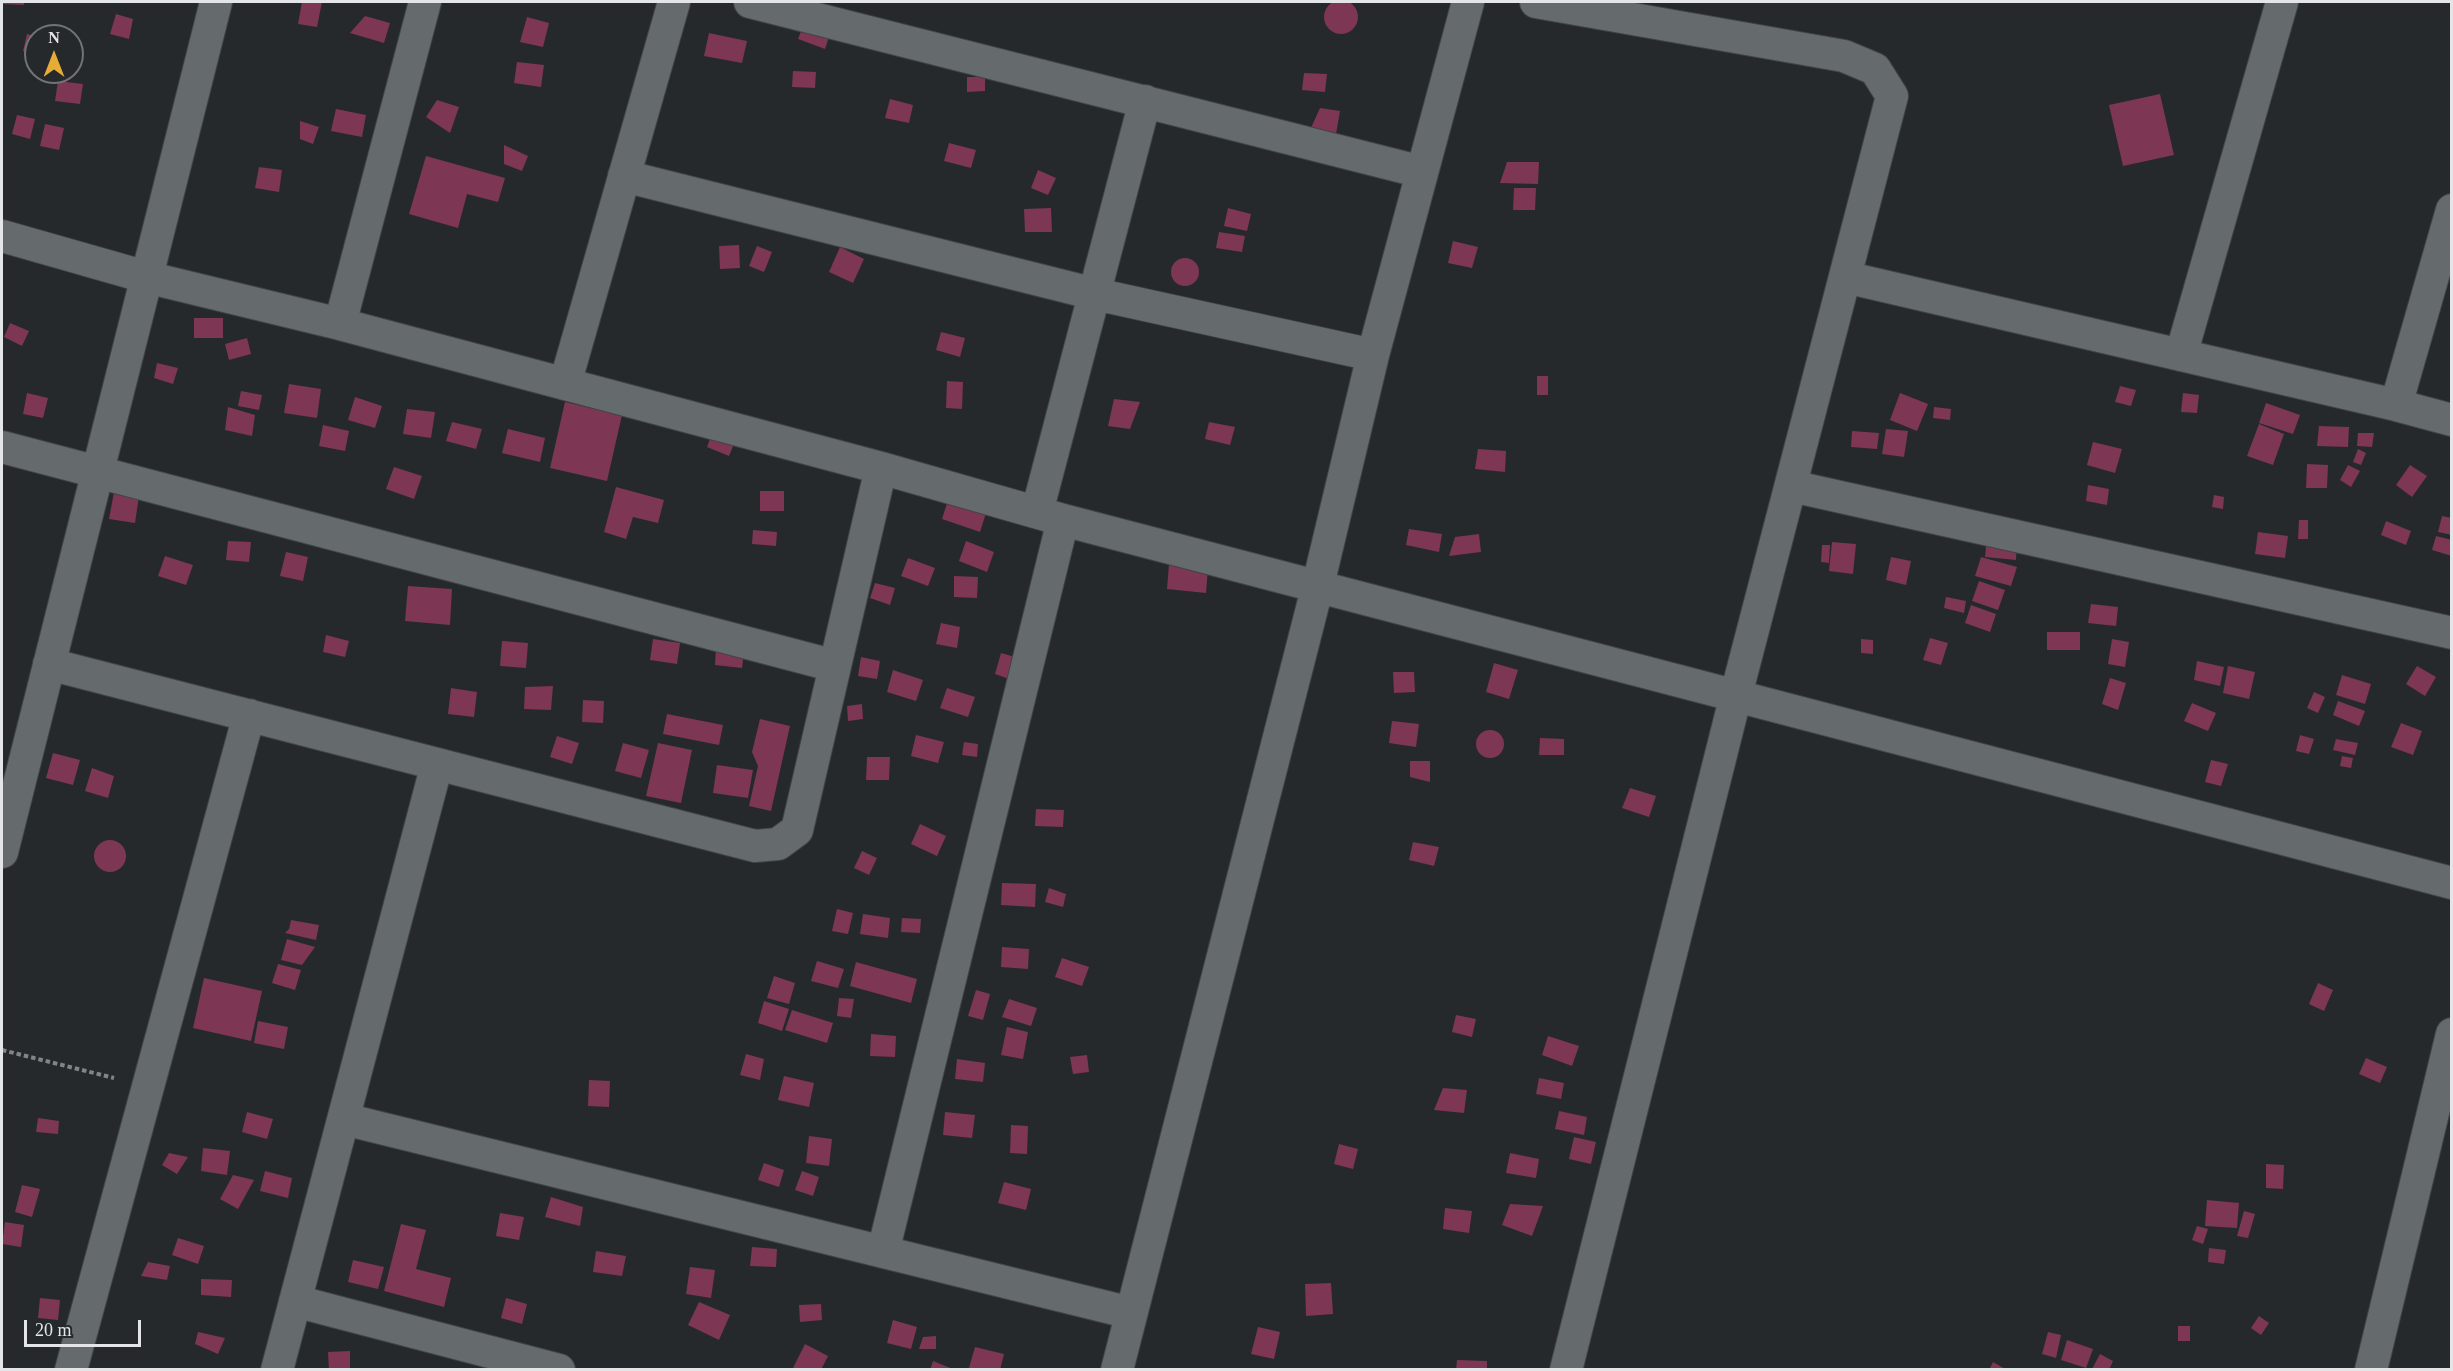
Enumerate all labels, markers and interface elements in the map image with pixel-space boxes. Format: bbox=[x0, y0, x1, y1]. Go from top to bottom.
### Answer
north arrow bbox=[24, 24, 84, 84]
text: N bbox=[48, 29, 60, 46]
scale bar bbox=[27, 1308, 144, 1346]
text: 20 m bbox=[35, 1320, 72, 1340]

